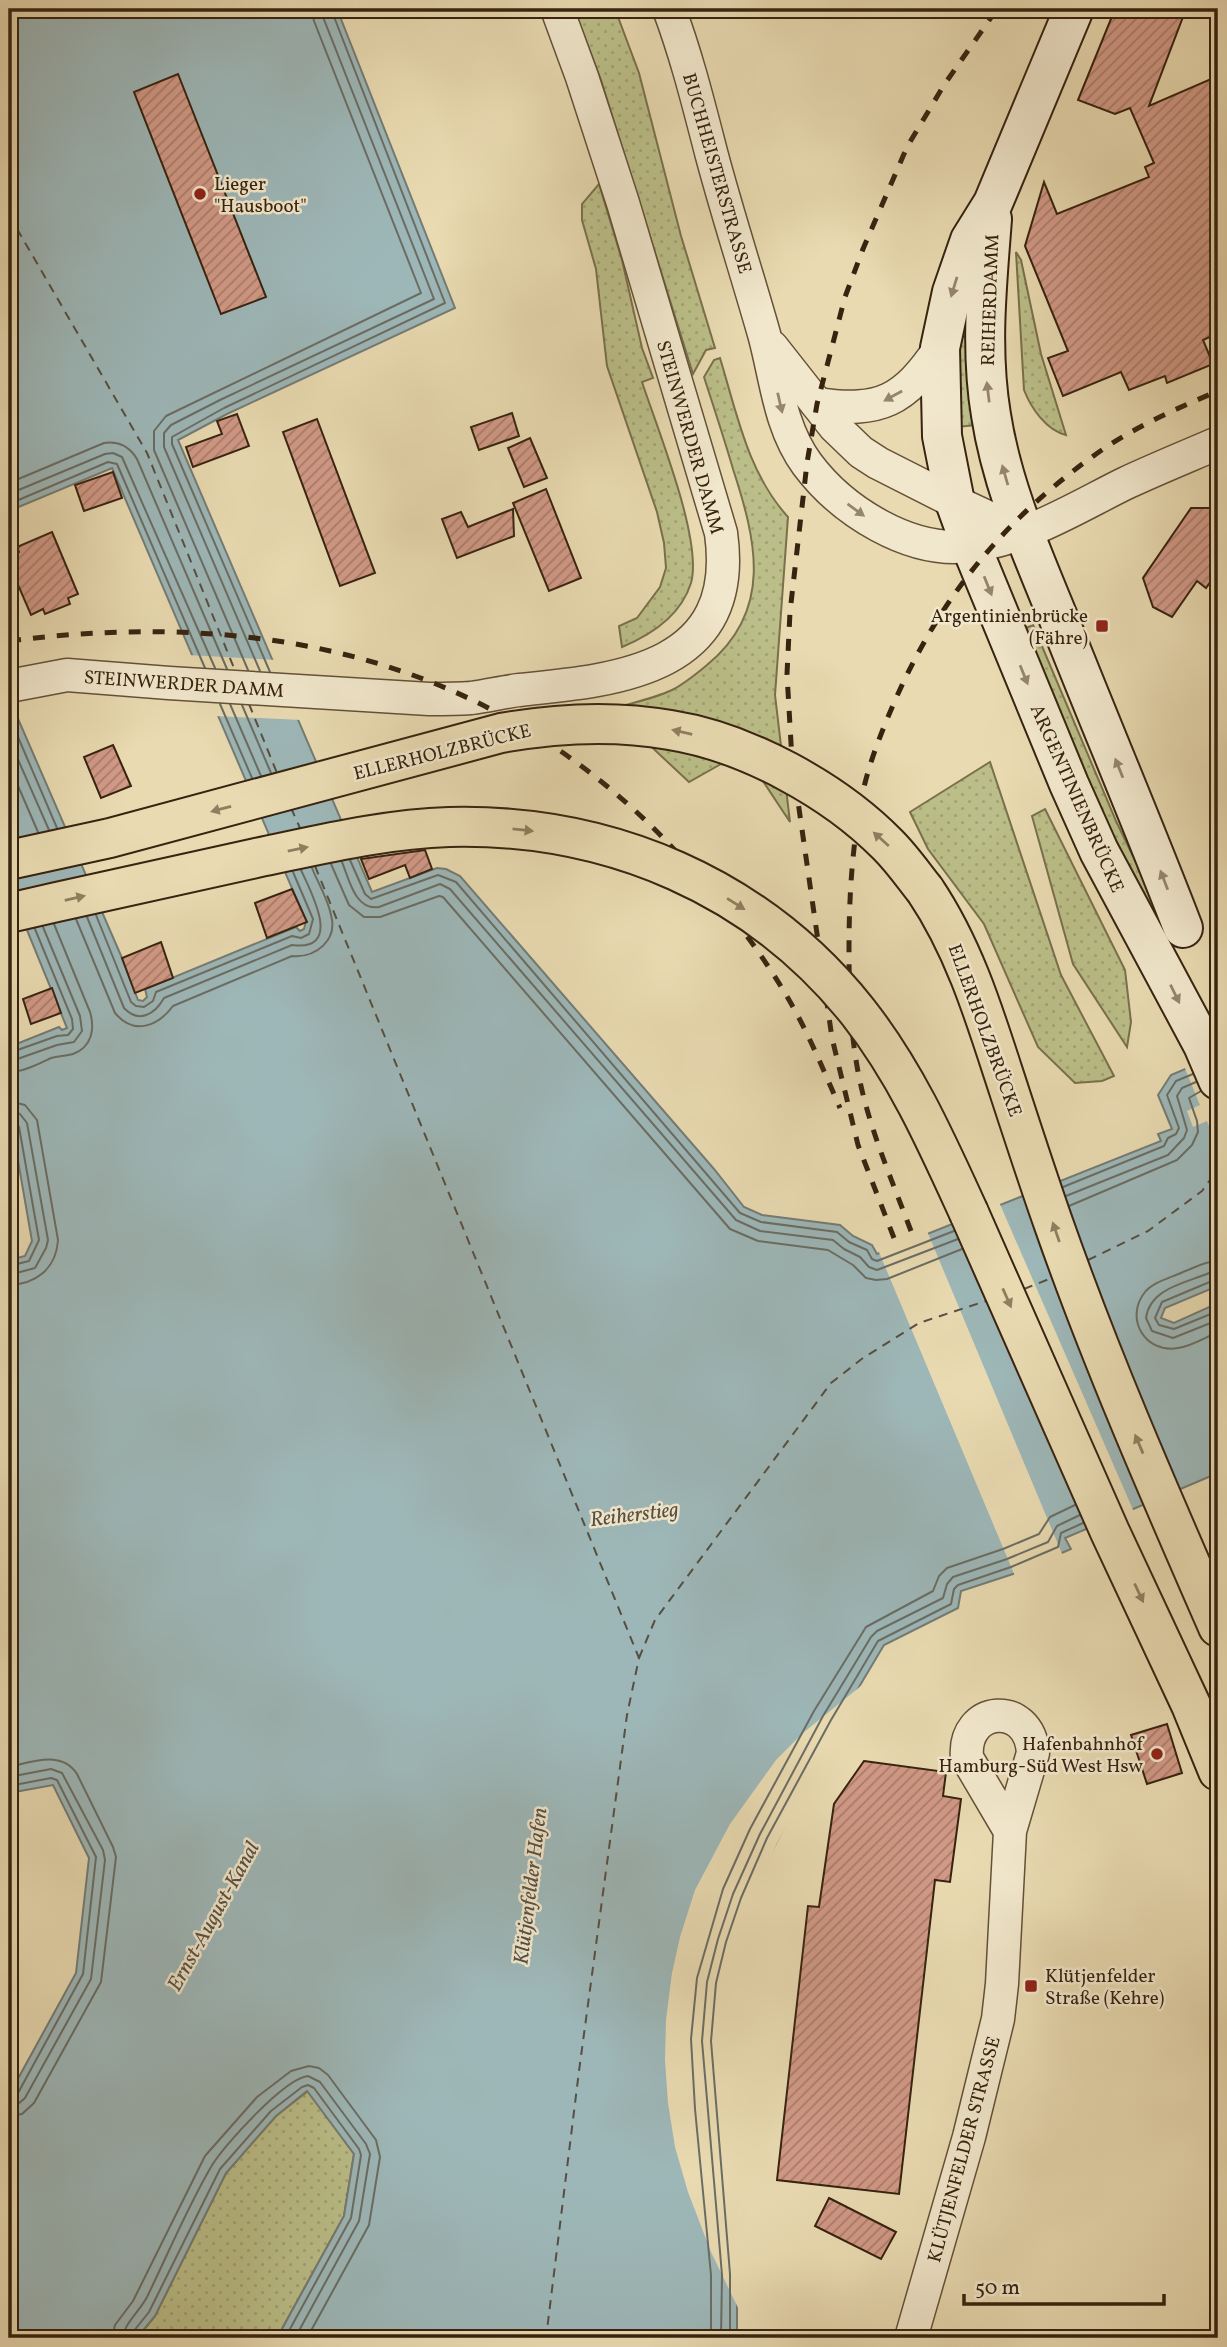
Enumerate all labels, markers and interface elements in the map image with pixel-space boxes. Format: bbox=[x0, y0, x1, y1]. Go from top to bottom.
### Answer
street label: BUCHHEISTERSTRASSE bbox=[675, 70, 757, 277]
place label: Lieger "Hausboot" bbox=[214, 172, 307, 220]
marker: Lieger "Hausboot" bbox=[192, 186, 208, 202]
street label: REIHERDAMM bbox=[976, 233, 1006, 367]
one-way arrow bbox=[948, 276, 959, 297]
street label: STEINWERDER DAMM bbox=[649, 338, 729, 538]
one-way arrow bbox=[982, 380, 993, 402]
one-way arrow bbox=[884, 390, 903, 402]
one-way arrow bbox=[775, 392, 786, 414]
one-way arrow bbox=[999, 464, 1010, 486]
one-way arrow bbox=[847, 503, 865, 517]
one-way arrow bbox=[982, 576, 993, 597]
place label: Argentinienbrücke (Fähre) bbox=[931, 604, 1088, 652]
marker: Argentinienbrücke (Fähre) bbox=[1094, 618, 1110, 634]
one-way arrow bbox=[1018, 664, 1029, 685]
street label: STEINWERDER DAMM bbox=[83, 665, 285, 705]
street label: ARGENTINIENBRÜCKE bbox=[1023, 700, 1130, 897]
street label: ELLERHOLZBRÜCKE bbox=[351, 718, 534, 788]
one-way arrow bbox=[671, 727, 693, 738]
one-way arrow bbox=[1113, 758, 1125, 778]
one-way arrow bbox=[210, 804, 231, 814]
one-way arrow bbox=[512, 825, 534, 836]
one-way arrow bbox=[872, 831, 889, 847]
one-way arrow bbox=[287, 844, 309, 855]
one-way arrow bbox=[1159, 869, 1170, 890]
one-way arrow bbox=[64, 892, 86, 903]
one-way arrow bbox=[726, 897, 745, 910]
street label: ELLERHOLZBRÜCKE bbox=[941, 941, 1028, 1121]
one-way arrow bbox=[1170, 984, 1181, 1004]
one-way arrow bbox=[1050, 1222, 1061, 1243]
one-way arrow bbox=[1001, 1288, 1013, 1308]
one-way arrow bbox=[1133, 1434, 1145, 1454]
water label: Reiherstieg bbox=[588, 1496, 680, 1535]
one-way arrow bbox=[1133, 1583, 1145, 1603]
place label: Hafenbahnhof Hamburg-Süd West Hsw bbox=[939, 1732, 1144, 1780]
marker: Hafenbahnhof Hamburg-Süd West Hsw bbox=[1149, 1746, 1165, 1762]
water label: Klütjenfelder Hafen bbox=[507, 1806, 556, 1966]
water label: Ernst-August-Kanal bbox=[161, 1837, 268, 1997]
place label: Klütjenfelder Straße (Kehre) bbox=[1045, 1964, 1164, 2012]
marker: Klütjenfelder Straße (Kehre) bbox=[1023, 1978, 1039, 1994]
street label: KLÜTJENFELDER STRASSE bbox=[922, 2034, 1008, 2265]
scale bar bbox=[964, 2263, 1164, 2307]
text: 50 m bbox=[975, 2274, 1020, 2303]

